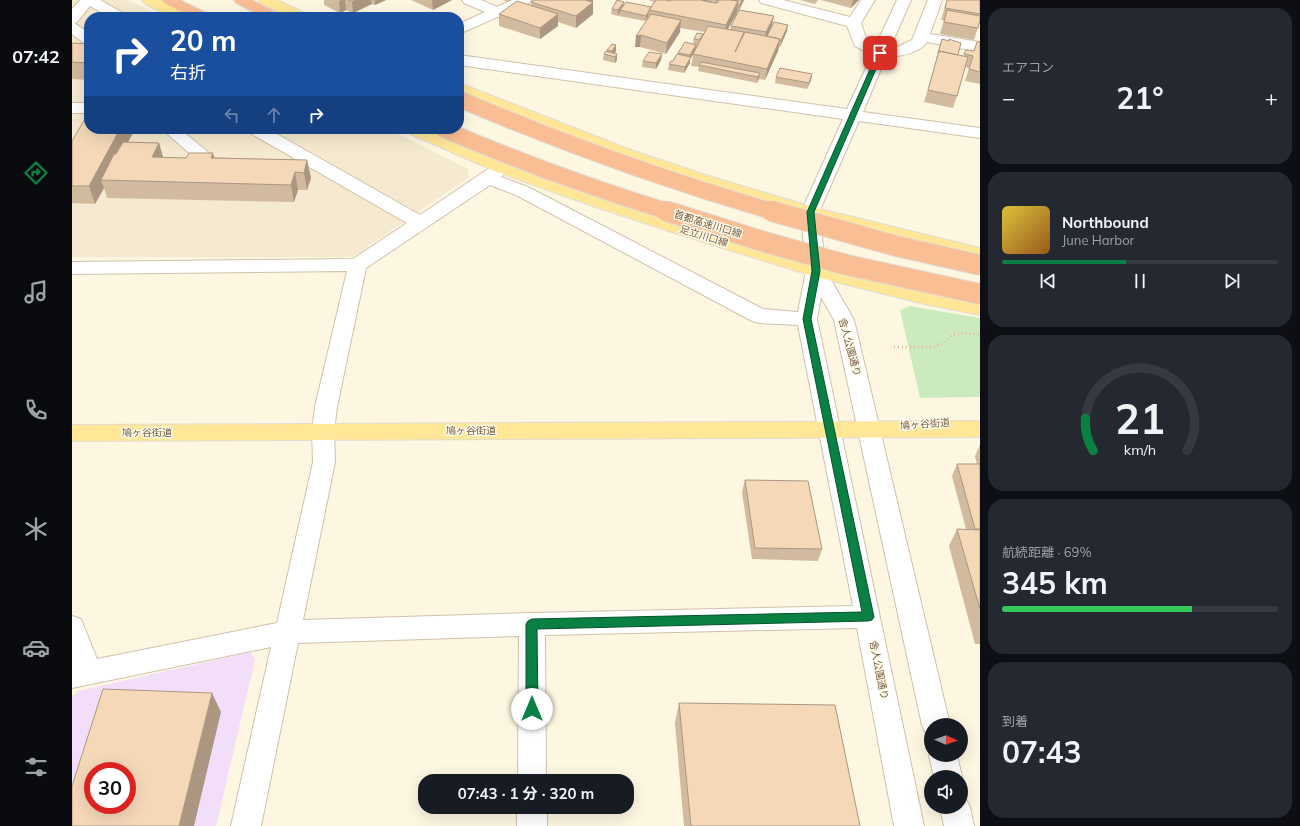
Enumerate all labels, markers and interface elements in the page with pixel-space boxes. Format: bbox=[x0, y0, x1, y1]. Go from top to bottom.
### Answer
text: 20 m bbox=[170, 23, 236, 58]
icon: right bbox=[104, 28, 156, 80]
pin bbox=[863, 36, 897, 70]
icon: arrive bbox=[869, 42, 891, 64]
text: 07:42 bbox=[12, 45, 60, 68]
text: エアコン bbox=[1002, 59, 1054, 75]
text: 右折 bbox=[170, 61, 206, 84]
text: 21° bbox=[1116, 79, 1164, 117]
text: − bbox=[1002, 84, 1015, 112]
text: + bbox=[1265, 84, 1278, 112]
icon: left bbox=[221, 104, 243, 126]
icon: ahead bbox=[263, 104, 285, 126]
icon: right bbox=[305, 104, 327, 126]
icon: directions bbox=[22, 159, 50, 187]
street label: 首都高速川口線 bbox=[673, 208, 743, 240]
text: Northbound bbox=[1062, 213, 1149, 232]
street label: 足立川口線 bbox=[678, 222, 730, 250]
text: June Harbor bbox=[1062, 232, 1134, 248]
icon: previous bbox=[1037, 270, 1059, 292]
icon: pause bbox=[1129, 270, 1151, 292]
icon: next bbox=[1221, 270, 1243, 292]
icon: music bbox=[22, 278, 50, 306]
street label: 舎人公園通り bbox=[836, 316, 864, 378]
text: 21 bbox=[1115, 392, 1165, 444]
icon: phone bbox=[22, 396, 50, 424]
street label: 鳩ヶ谷街道 bbox=[900, 416, 950, 432]
street label: 鳩ヶ谷街道 bbox=[446, 424, 496, 437]
street label: 鳩ヶ谷街道 bbox=[122, 426, 172, 439]
text: km/h bbox=[1124, 441, 1156, 459]
icon: climate bbox=[22, 515, 50, 543]
text: 航続距離 · 69% bbox=[1002, 544, 1092, 560]
text: 345 km bbox=[1002, 564, 1108, 602]
icon: car bbox=[22, 634, 50, 662]
street label: 舎人公園通り bbox=[867, 639, 891, 701]
position arrow bbox=[511, 688, 553, 730]
text: 到着 bbox=[1002, 713, 1028, 729]
north arrow bbox=[924, 718, 968, 762]
map controls bbox=[924, 718, 968, 814]
text: 07:43 bbox=[1002, 733, 1081, 771]
icon: filters bbox=[22, 753, 50, 781]
speed limit sign: 30 bbox=[84, 762, 136, 814]
button: sound bbox=[924, 770, 968, 814]
text: 07:43 · 1 分 · 320 m bbox=[458, 784, 594, 803]

